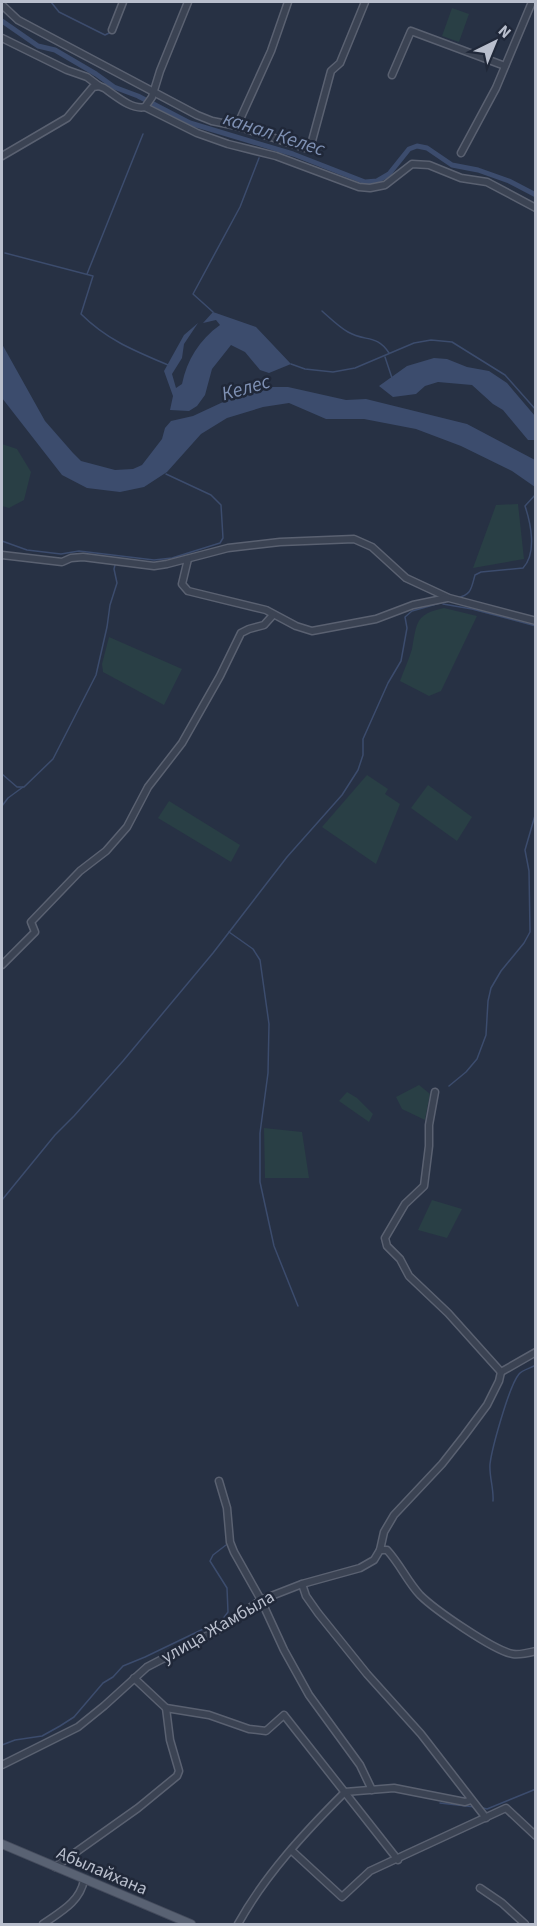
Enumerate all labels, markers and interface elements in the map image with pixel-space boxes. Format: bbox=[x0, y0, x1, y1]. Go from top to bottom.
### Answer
north arrow bbox=[465, 12, 525, 72]
text: N bbox=[493, 20, 516, 43]
water label: канал Келес bbox=[220, 104, 329, 164]
water label: Келес bbox=[218, 368, 274, 408]
street label: улица Жамбыла bbox=[157, 1584, 279, 1670]
street label: Абылайхана bbox=[53, 1841, 151, 1901]

